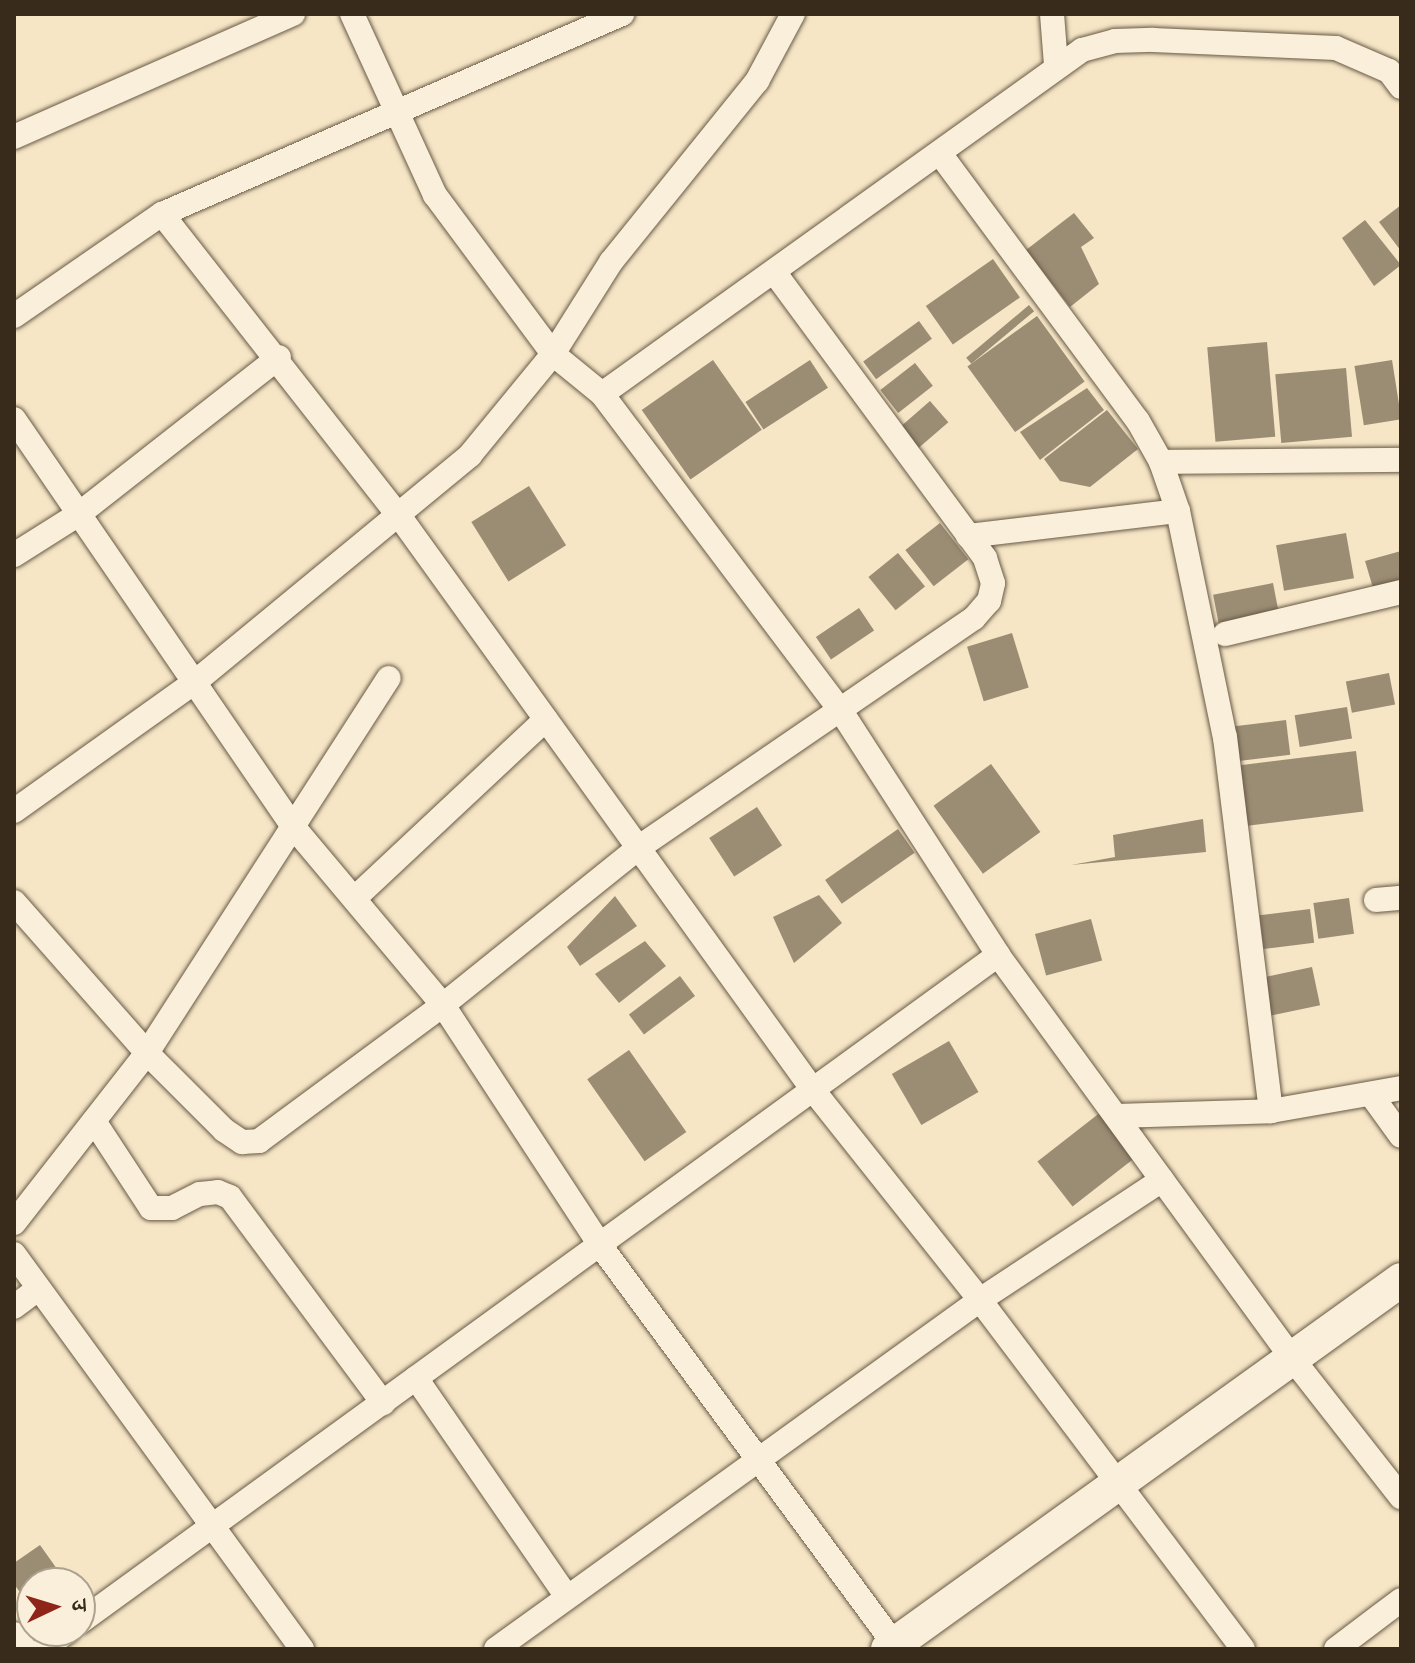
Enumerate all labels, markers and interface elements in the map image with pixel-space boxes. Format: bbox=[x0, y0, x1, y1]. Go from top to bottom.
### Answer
north arrow bbox=[16, 1567, 96, 1647]
text: उ bbox=[64, 1599, 92, 1612]

